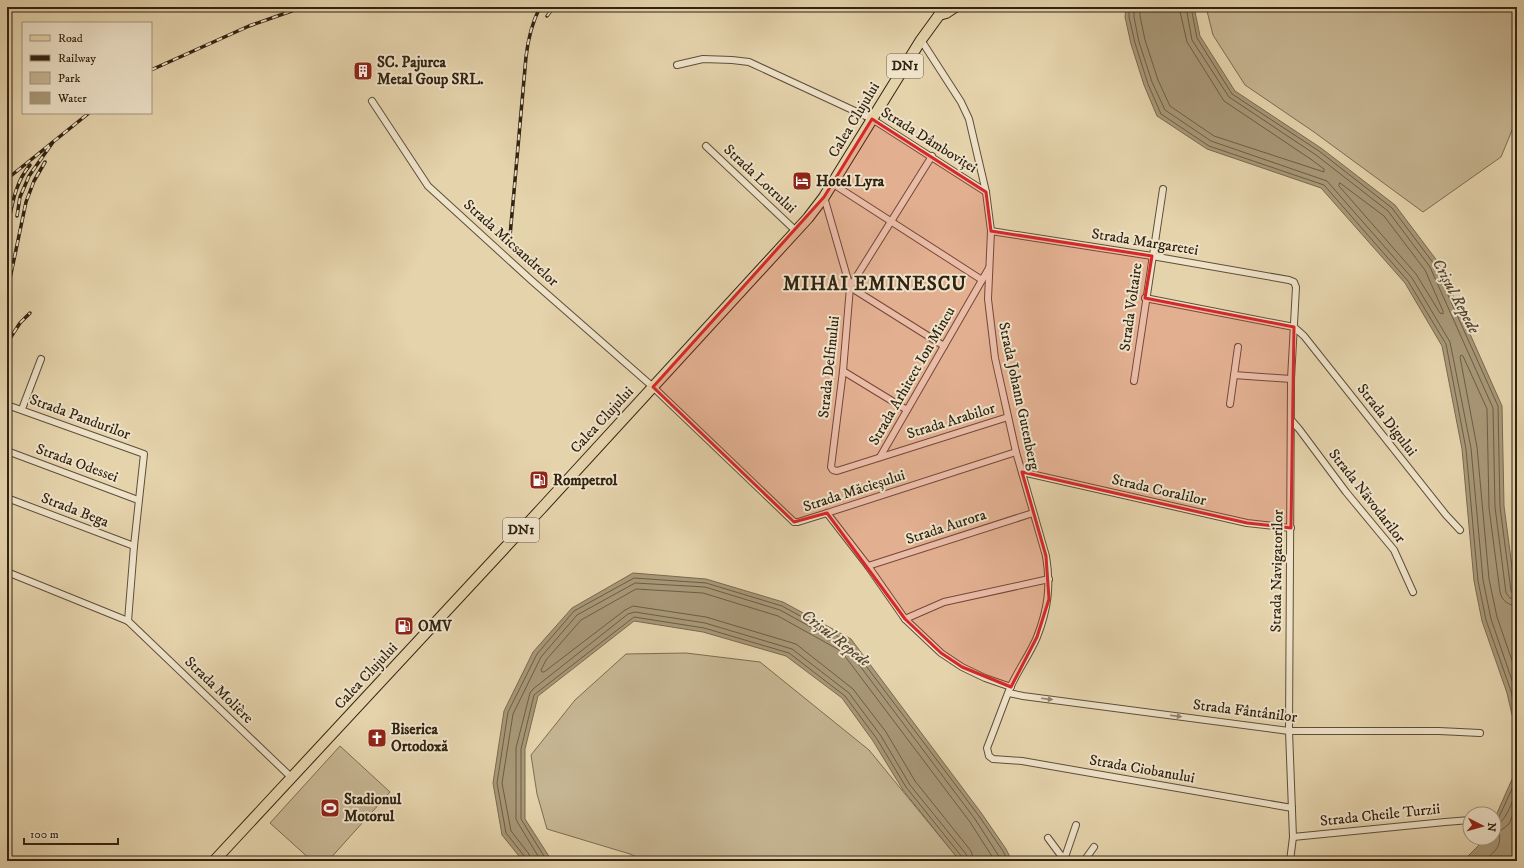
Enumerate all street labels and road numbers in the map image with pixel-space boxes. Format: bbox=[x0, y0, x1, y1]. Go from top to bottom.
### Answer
road number: DN1 bbox=[887, 54, 923, 78]
street label: Calea Clujului bbox=[824, 79, 884, 161]
street label: Strada Dâmboviței bbox=[877, 103, 981, 177]
street label: Strada Lotrului bbox=[720, 140, 801, 218]
street label: Strada Micsandrelor bbox=[460, 195, 563, 291]
street label: Strada Margaretei bbox=[1090, 224, 1200, 260]
street label: Strada Voltaire bbox=[1115, 262, 1147, 352]
street label: Strada Arhitect Ion Mincu bbox=[864, 303, 960, 449]
street label: Strada Delfinului bbox=[814, 315, 844, 419]
street label: Strada Johann Gutenberg bbox=[994, 320, 1044, 472]
street label: Strada Digului bbox=[1353, 380, 1421, 460]
street label: Calea Clujului bbox=[566, 382, 638, 457]
street label: Strada Pandurilor bbox=[27, 390, 133, 444]
street label: Strada Arabilor bbox=[905, 398, 998, 443]
street label: Strada Odessei bbox=[33, 439, 121, 487]
street label: Strada Năvodarilor bbox=[1324, 445, 1410, 547]
street label: Strada Măcieșului bbox=[801, 466, 908, 516]
street label: Strada Coralilor bbox=[1110, 470, 1209, 510]
street label: Strada Bega bbox=[38, 488, 112, 532]
street label: Strada Aurora bbox=[903, 505, 989, 549]
street label: Strada Navigatorilor bbox=[1266, 509, 1288, 633]
road number: DN1 bbox=[503, 518, 539, 542]
street label: Calea Clujului bbox=[330, 638, 402, 713]
street label: Strada Molière bbox=[180, 652, 258, 728]
street label: Strada Fântânilor bbox=[1192, 695, 1299, 727]
street label: Strada Ciobanului bbox=[1088, 750, 1196, 788]
street label: Strada Cheile Turzii bbox=[1319, 799, 1441, 831]

